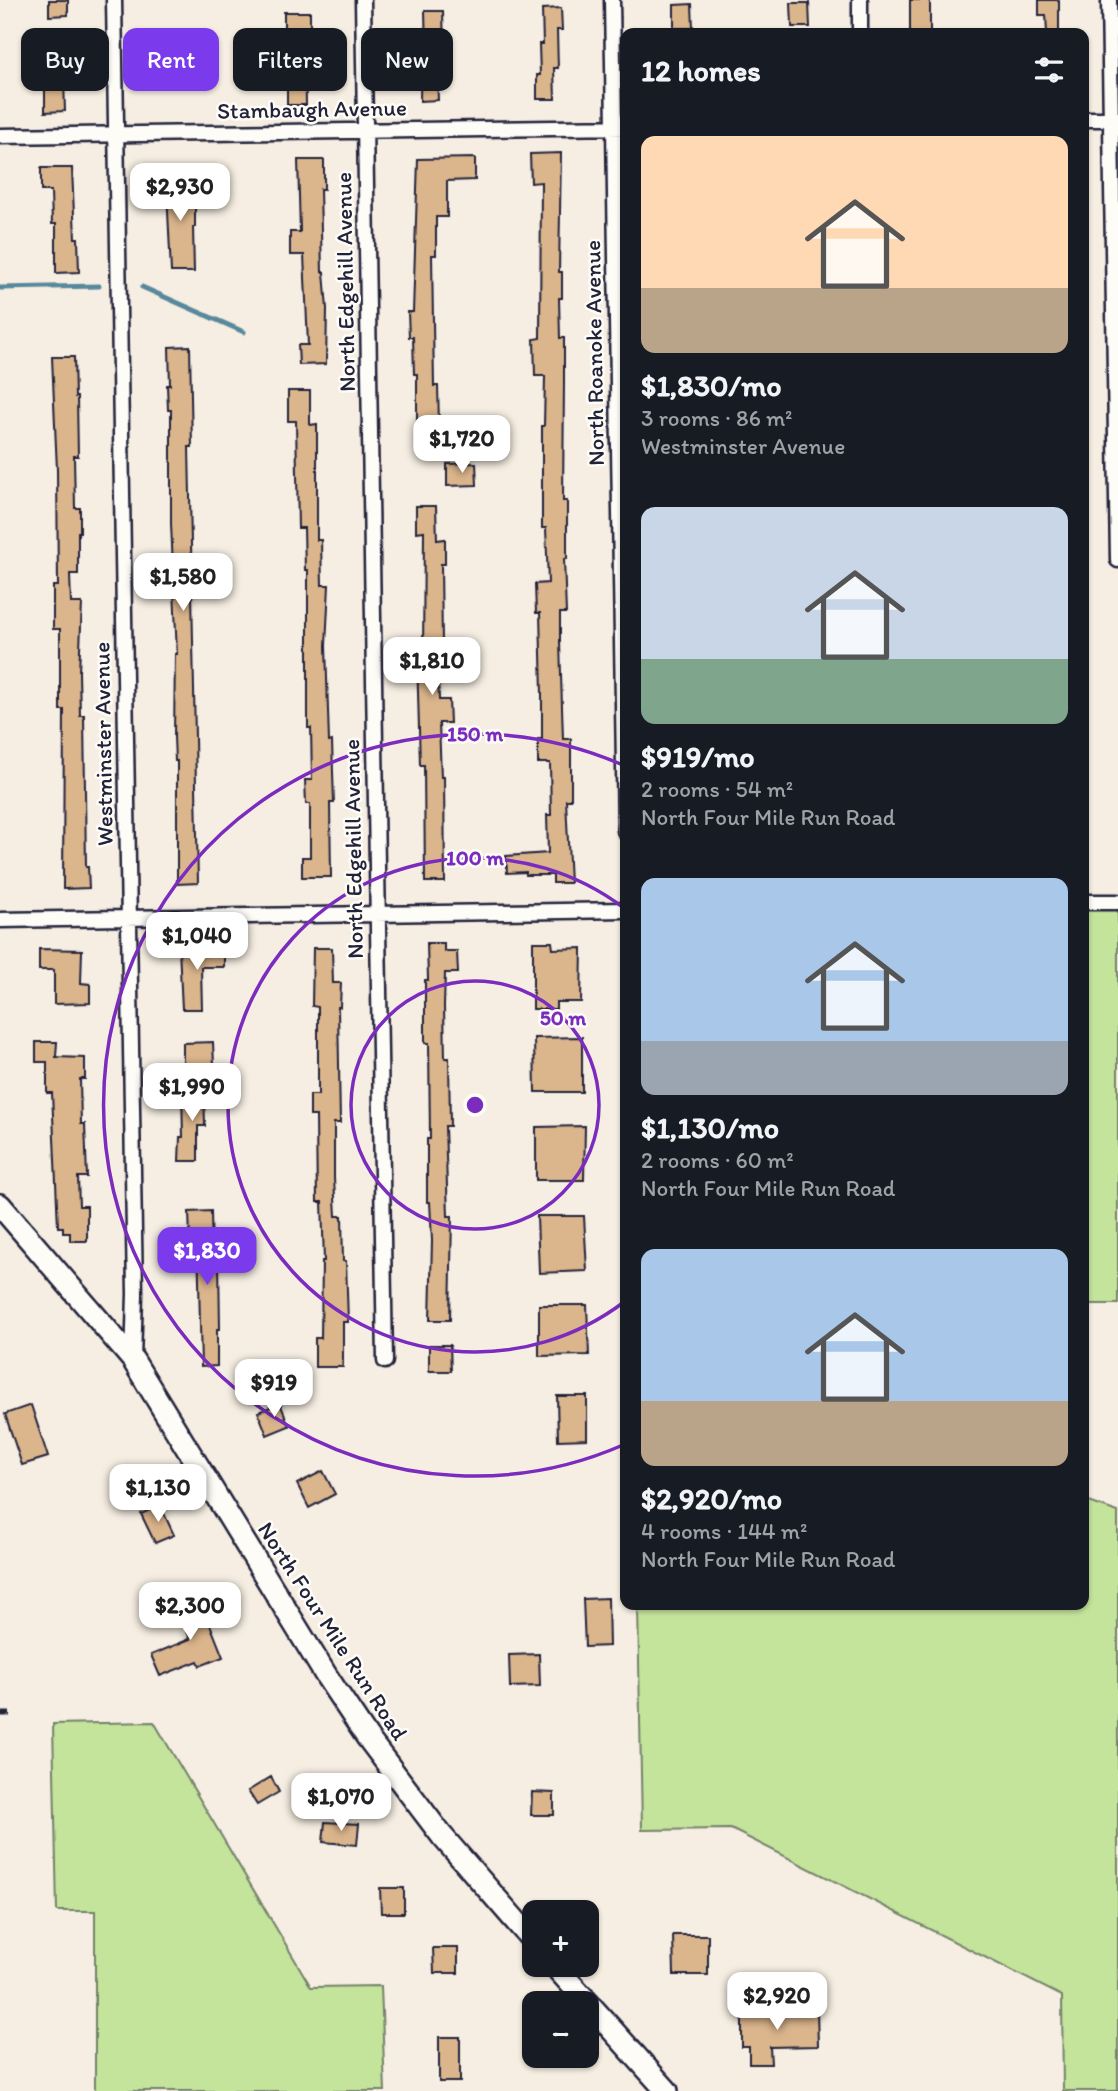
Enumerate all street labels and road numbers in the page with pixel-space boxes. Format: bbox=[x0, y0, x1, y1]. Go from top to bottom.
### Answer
street label: Stambaugh Avenue bbox=[217, 93, 407, 125]
street label: North Edgehill Avenue bbox=[329, 172, 361, 392]
street label: North Roanoke Avenue bbox=[578, 240, 610, 466]
street label: Westminster Avenue bbox=[87, 642, 119, 846]
street label: North Edgehill Avenue bbox=[337, 739, 369, 959]
street label: North Four Mile Run Road bbox=[252, 1517, 414, 1746]

